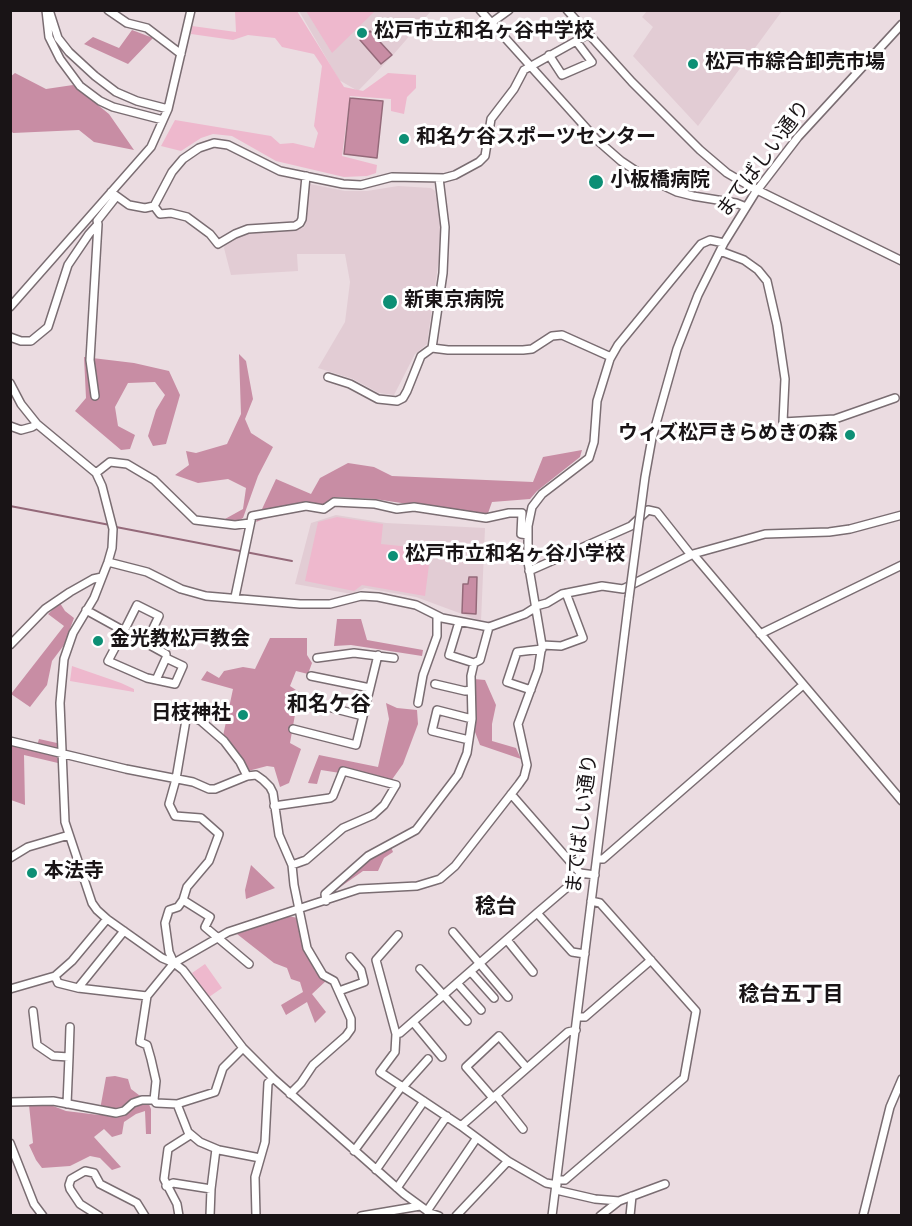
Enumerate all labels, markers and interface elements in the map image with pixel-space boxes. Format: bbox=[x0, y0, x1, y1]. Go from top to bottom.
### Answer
place label: 松戸市立和名ヶ谷中学校 bbox=[374, 21, 594, 45]
marker: 松戸市立和名ヶ谷中学校 bbox=[355, 26, 369, 40]
place label: 松戸市綜合卸売市場 bbox=[705, 52, 885, 76]
marker: 松戸市綜合卸売市場 bbox=[686, 57, 700, 71]
street label: まてばしい通り bbox=[713, 97, 817, 223]
place label: 和名ケ谷スポーツセンター bbox=[416, 127, 656, 151]
marker: 和名ケ谷スポーツセンター bbox=[397, 132, 411, 146]
place label: 小板橋病院 bbox=[610, 170, 710, 194]
marker: 小板橋病院 bbox=[587, 173, 605, 191]
place label: 新東京病院 bbox=[404, 290, 504, 314]
marker: 新東京病院 bbox=[381, 293, 399, 311]
place label: ウィズ松戸きらめきの森 bbox=[618, 423, 838, 447]
marker: ウィズ松戸きらめきの森 bbox=[843, 428, 857, 442]
place label: 松戸市立和名ヶ谷小学校 bbox=[405, 544, 625, 568]
marker: 松戸市立和名ヶ谷小学校 bbox=[386, 549, 400, 563]
place label: 金光教松戸教会 bbox=[110, 629, 250, 653]
marker: 金光教松戸教会 bbox=[91, 634, 105, 648]
district label: 和名ケ谷 bbox=[287, 694, 371, 720]
place label: 日枝神社 bbox=[151, 703, 231, 727]
marker: 日枝神社 bbox=[236, 708, 250, 722]
street label: までばしい通り bbox=[564, 753, 604, 895]
place label: 本法寺 bbox=[44, 861, 104, 885]
marker: 本法寺 bbox=[25, 866, 39, 880]
district label: 稔台 bbox=[475, 896, 517, 922]
district label: 稔台五丁目 bbox=[739, 984, 843, 1010]

